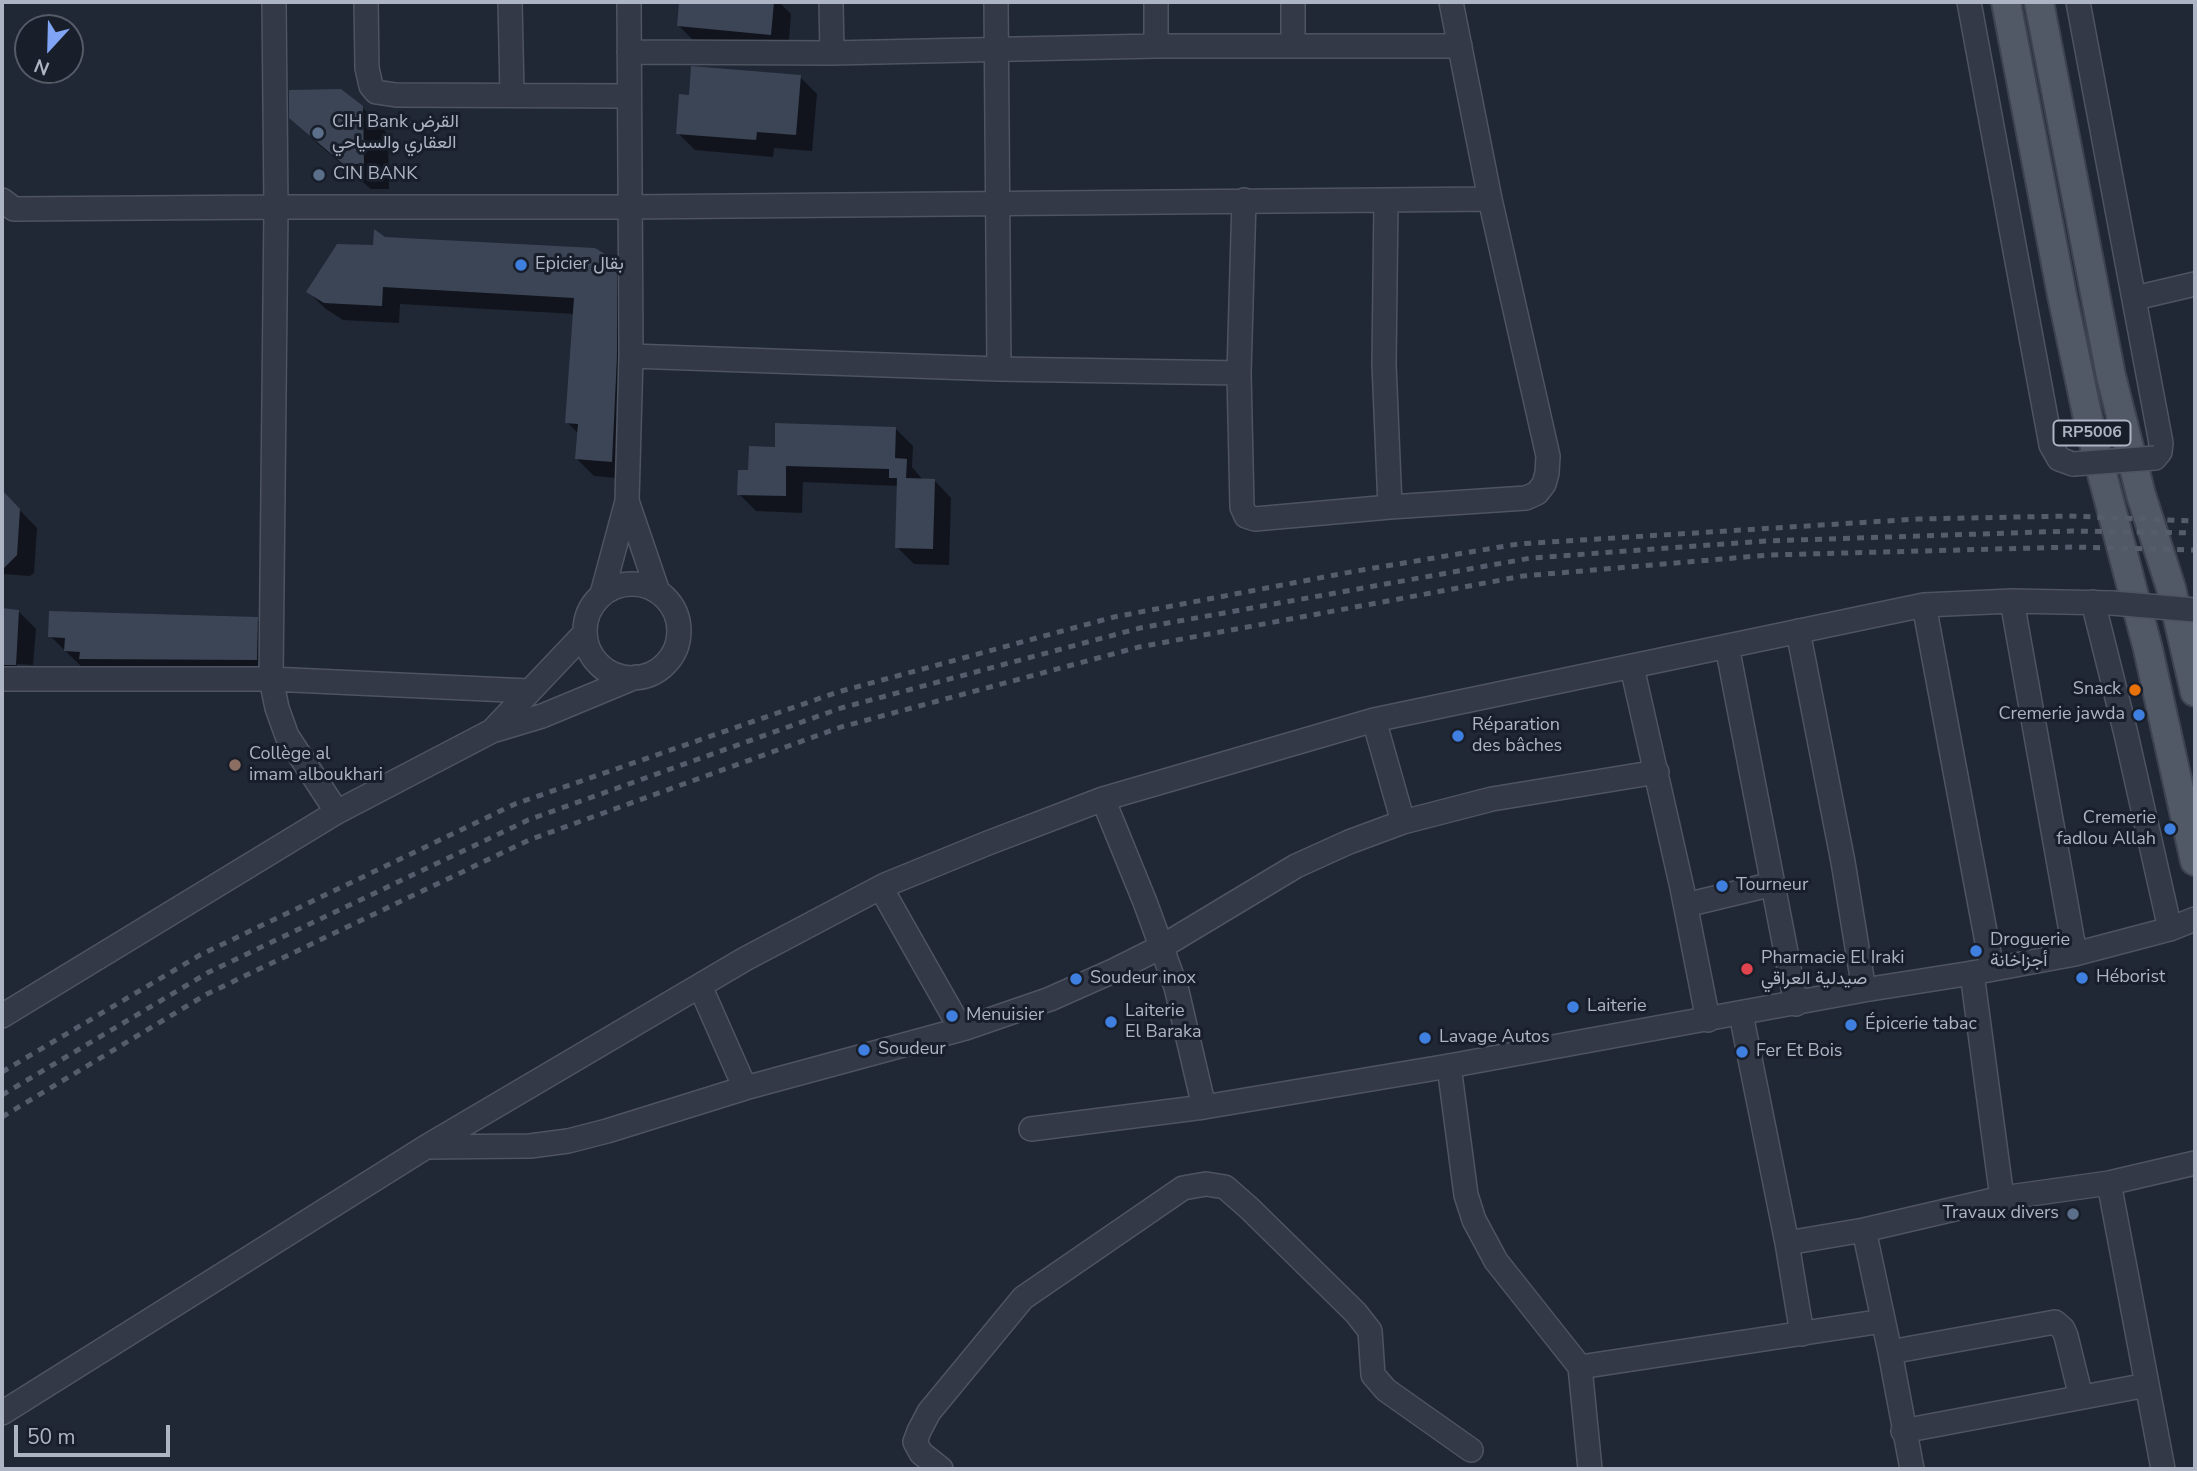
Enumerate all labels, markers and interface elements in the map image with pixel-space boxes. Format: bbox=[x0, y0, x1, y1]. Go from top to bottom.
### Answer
north arrow bbox=[14, 14, 84, 84]
text: N bbox=[30, 52, 53, 81]
place label: CIH Bank القرض العقاري والسياحي bbox=[332, 112, 459, 154]
marker: CIH Bank القرض العقاري والسياحي bbox=[310, 125, 326, 141]
place label: CIN BANK bbox=[333, 164, 417, 186]
marker: CIN BANK bbox=[311, 167, 327, 183]
place label: Epicier بقال bbox=[535, 254, 624, 276]
marker: Epicier بقال bbox=[513, 257, 529, 273]
road number: RP5006 bbox=[2054, 420, 2130, 446]
place label: Snack bbox=[2073, 679, 2121, 701]
marker: Snack bbox=[2127, 682, 2143, 698]
place label: Cremerie jawda bbox=[1998, 704, 2125, 726]
marker: Cremerie jawda bbox=[2131, 707, 2147, 723]
place label: Réparation des bâches bbox=[1472, 715, 1562, 758]
marker: Réparation des bâches bbox=[1450, 728, 1466, 744]
place label: Collège al imam alboukhari bbox=[249, 744, 383, 786]
marker: Collège al imam alboukhari bbox=[227, 757, 243, 773]
place label: Cremerie fadlou Allah bbox=[2057, 808, 2156, 850]
marker: Cremerie fadlou Allah bbox=[2162, 821, 2178, 837]
place label: Tourneur bbox=[1736, 875, 1808, 897]
marker: Tourneur bbox=[1714, 878, 1730, 894]
place label: Droguerie أجزاخانة bbox=[1990, 930, 2070, 972]
marker: Droguerie أجزاخانة bbox=[1968, 943, 1984, 959]
place label: Pharmacie El Iraki صيدلية العراقي bbox=[1761, 948, 1904, 990]
marker: Pharmacie El Iraki صيدلية العراقي bbox=[1739, 961, 1755, 977]
place label: Héborist bbox=[2096, 967, 2165, 989]
place label: Soudeur inox bbox=[1090, 968, 1196, 990]
marker: Héborist bbox=[2074, 970, 2090, 986]
marker: Soudeur inox bbox=[1068, 971, 1084, 987]
place label: Laiterie bbox=[1587, 996, 1646, 1018]
marker: Laiterie bbox=[1565, 999, 1581, 1015]
place label: Laiterie El Baraka bbox=[1125, 1001, 1201, 1044]
place label: Menuisier bbox=[966, 1005, 1044, 1027]
marker: Menuisier bbox=[944, 1008, 960, 1024]
marker: Laiterie El Baraka bbox=[1103, 1014, 1119, 1030]
place label: Épicerie tabac bbox=[1865, 1014, 1977, 1036]
marker: Épicerie tabac bbox=[1843, 1017, 1859, 1033]
place label: Lavage Autos bbox=[1439, 1027, 1550, 1049]
marker: Lavage Autos bbox=[1417, 1030, 1433, 1046]
place label: Soudeur bbox=[878, 1039, 946, 1061]
place label: Fer Et Bois bbox=[1756, 1041, 1843, 1063]
marker: Soudeur bbox=[856, 1042, 872, 1058]
marker: Fer Et Bois bbox=[1734, 1044, 1750, 1060]
place label: Travaux divers bbox=[1943, 1203, 2059, 1225]
marker: Travaux divers bbox=[2065, 1206, 2081, 1222]
scale bar bbox=[18, 1412, 173, 1456]
text: 50 m bbox=[27, 1423, 76, 1451]

